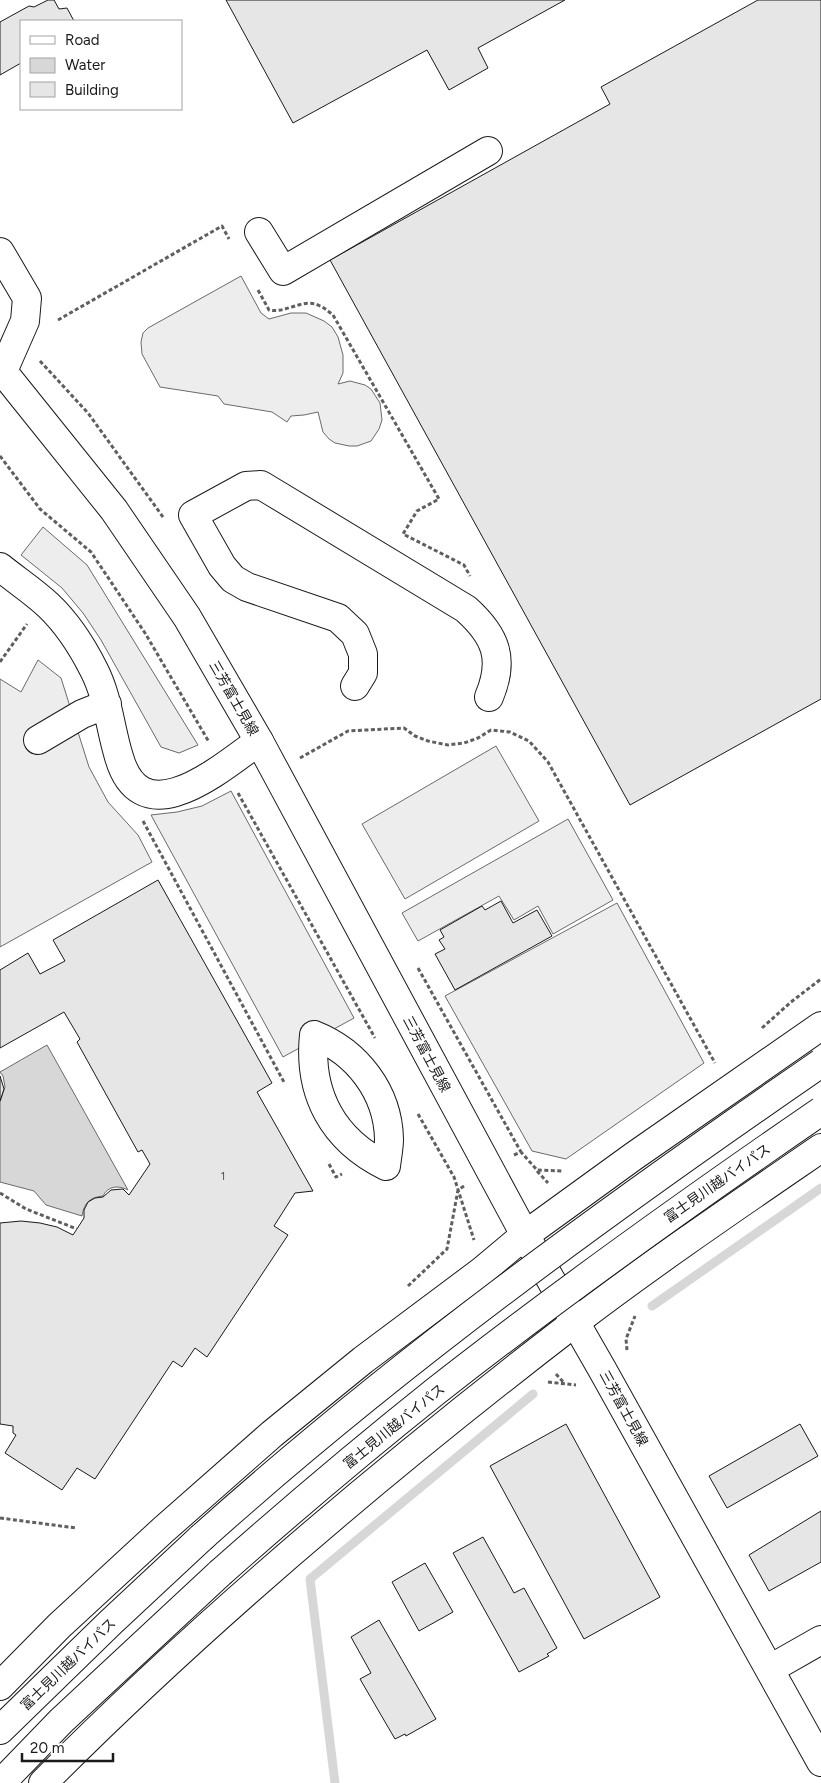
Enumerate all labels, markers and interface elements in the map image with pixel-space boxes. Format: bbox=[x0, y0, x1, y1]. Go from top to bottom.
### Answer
legend bbox=[20, 20, 182, 110]
text: Road bbox=[65, 31, 100, 49]
text: Water bbox=[65, 56, 105, 74]
text: Building bbox=[65, 81, 119, 99]
street label: 三芳富士見線 bbox=[205, 658, 262, 739]
street label: 三芳富士見線 bbox=[399, 1013, 454, 1095]
street label: 富士見川越バイパス bbox=[661, 1140, 774, 1226]
house number: 1 bbox=[221, 1170, 225, 1183]
street label: 三芳富士見線 bbox=[596, 1367, 651, 1449]
street label: 富士見川越バイパス bbox=[340, 1380, 449, 1473]
street label: 富士見川越バイパス bbox=[17, 1615, 119, 1714]
scale bar bbox=[22, 1730, 114, 1762]
text: 20 m bbox=[30, 1739, 64, 1757]

